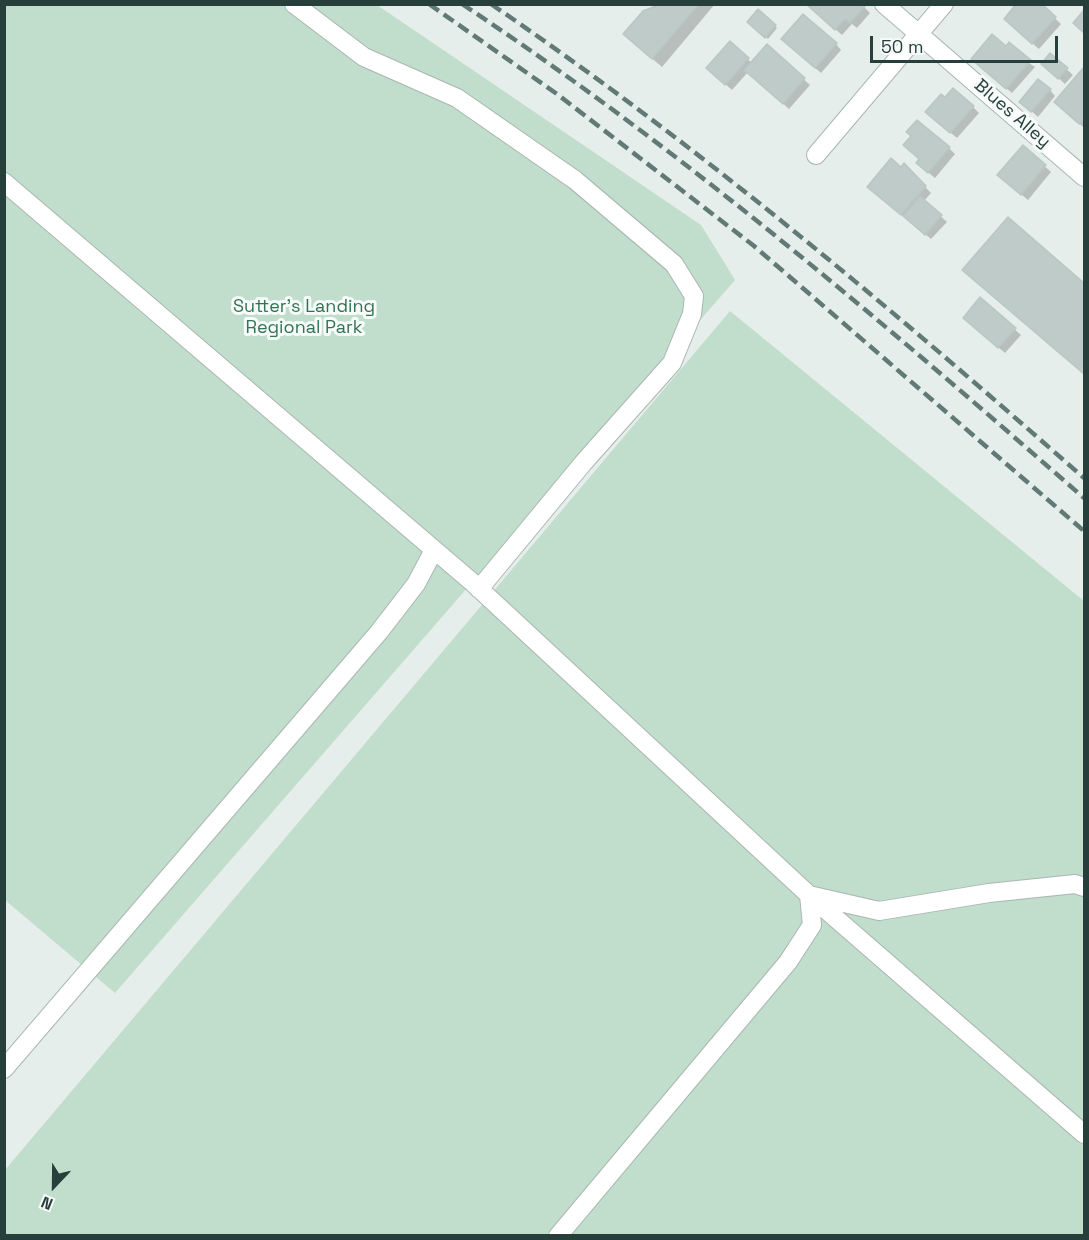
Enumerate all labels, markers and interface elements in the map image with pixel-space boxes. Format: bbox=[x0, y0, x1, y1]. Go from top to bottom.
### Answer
scale bar bbox=[873, 24, 1060, 62]
text: 50 m bbox=[881, 35, 923, 58]
street label: Blues Alley bbox=[969, 75, 1055, 153]
park label: Sutter's Landing Regional Park bbox=[233, 296, 375, 338]
north arrow bbox=[24, 1156, 84, 1216]
text: N bbox=[38, 1191, 56, 1215]

